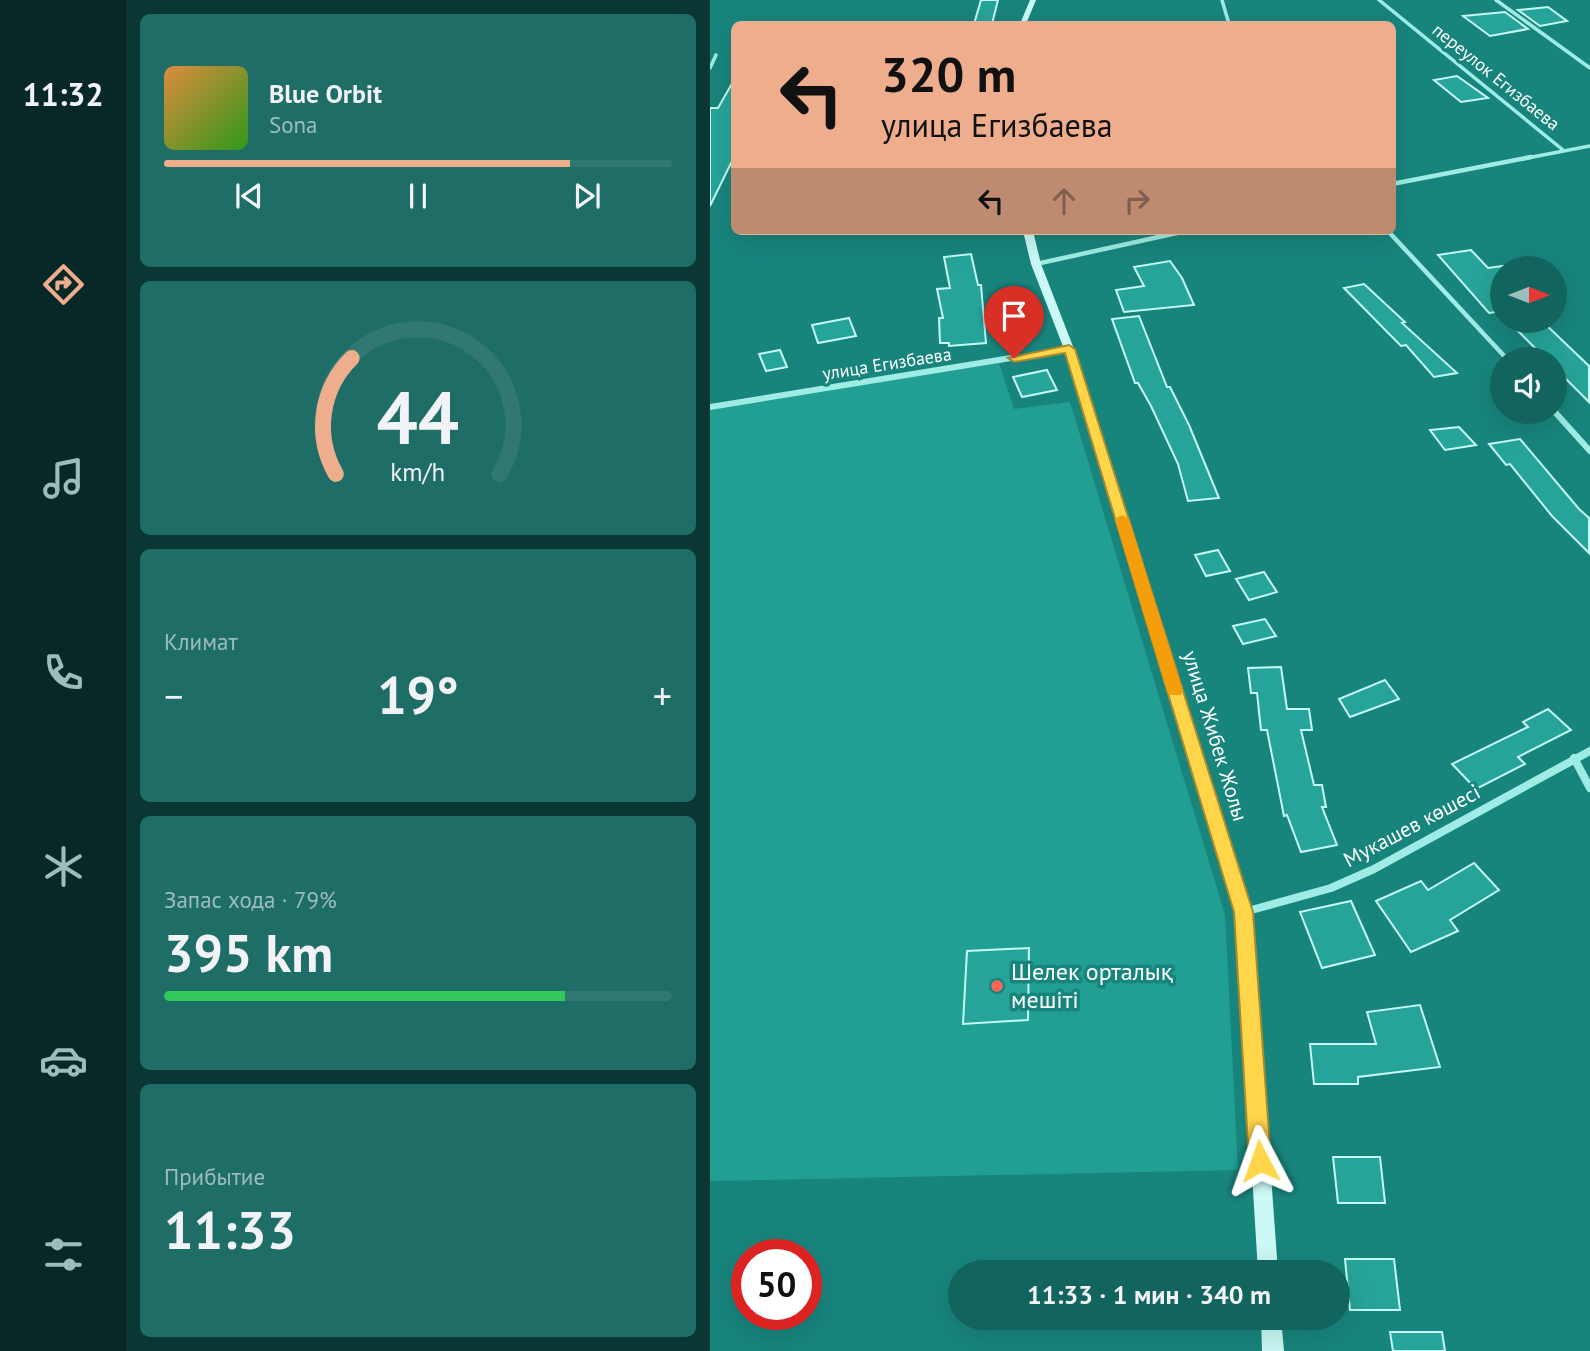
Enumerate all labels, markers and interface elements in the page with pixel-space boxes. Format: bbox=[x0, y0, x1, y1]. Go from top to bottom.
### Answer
street label: переулок Егизбаева bbox=[1428, 18, 1565, 135]
text: 320 m bbox=[881, 42, 1016, 106]
icon: left bbox=[766, 49, 857, 140]
text: 11:32 bbox=[22, 73, 104, 115]
text: Blue Orbit bbox=[269, 77, 382, 110]
text: улица Егизбаева bbox=[881, 104, 1113, 146]
text: Sona bbox=[269, 110, 318, 139]
icon: previous bbox=[230, 177, 268, 215]
icon: pause bbox=[399, 177, 437, 215]
icon: next bbox=[568, 177, 606, 215]
icon: left bbox=[972, 182, 1010, 220]
icon: ahead bbox=[1045, 182, 1083, 220]
icon: right bbox=[1118, 182, 1156, 220]
north arrow bbox=[1490, 256, 1568, 332]
map controls bbox=[1490, 256, 1567, 424]
icon: directions bbox=[39, 260, 88, 309]
pin bbox=[984, 286, 1044, 358]
icon: arrive bbox=[995, 297, 1033, 335]
street label: улица Егизбаева bbox=[821, 342, 953, 385]
button: sound bbox=[1490, 347, 1567, 424]
text: 44 bbox=[377, 371, 459, 465]
icon: music bbox=[39, 454, 88, 503]
text: km/h bbox=[391, 456, 445, 488]
text: Климат bbox=[164, 627, 238, 656]
street label: улица Жибек Жолы bbox=[1177, 647, 1254, 824]
icon: phone bbox=[39, 648, 88, 697]
text: 19° bbox=[377, 661, 459, 728]
text: − bbox=[164, 671, 183, 720]
text: + bbox=[653, 671, 672, 720]
street label: Мукашев көшесі bbox=[1339, 778, 1485, 873]
icon: climate bbox=[39, 842, 88, 891]
text: Запас хода · 79% bbox=[164, 885, 337, 914]
text: 395 km bbox=[164, 919, 333, 986]
place label: Шелек орталық мешіті bbox=[1011, 956, 1173, 1015]
marker: Шелек орталық мешіті bbox=[989, 978, 1005, 994]
icon: car bbox=[39, 1036, 88, 1085]
position arrow bbox=[1223, 1124, 1297, 1198]
text: Прибытие bbox=[164, 1162, 265, 1191]
text: 11:33 bbox=[164, 1196, 296, 1263]
icon: filters bbox=[39, 1230, 88, 1279]
speed limit sign: 50 bbox=[731, 1239, 822, 1330]
text: 11:33 · 1 мин · 340 m bbox=[1027, 1278, 1271, 1311]

